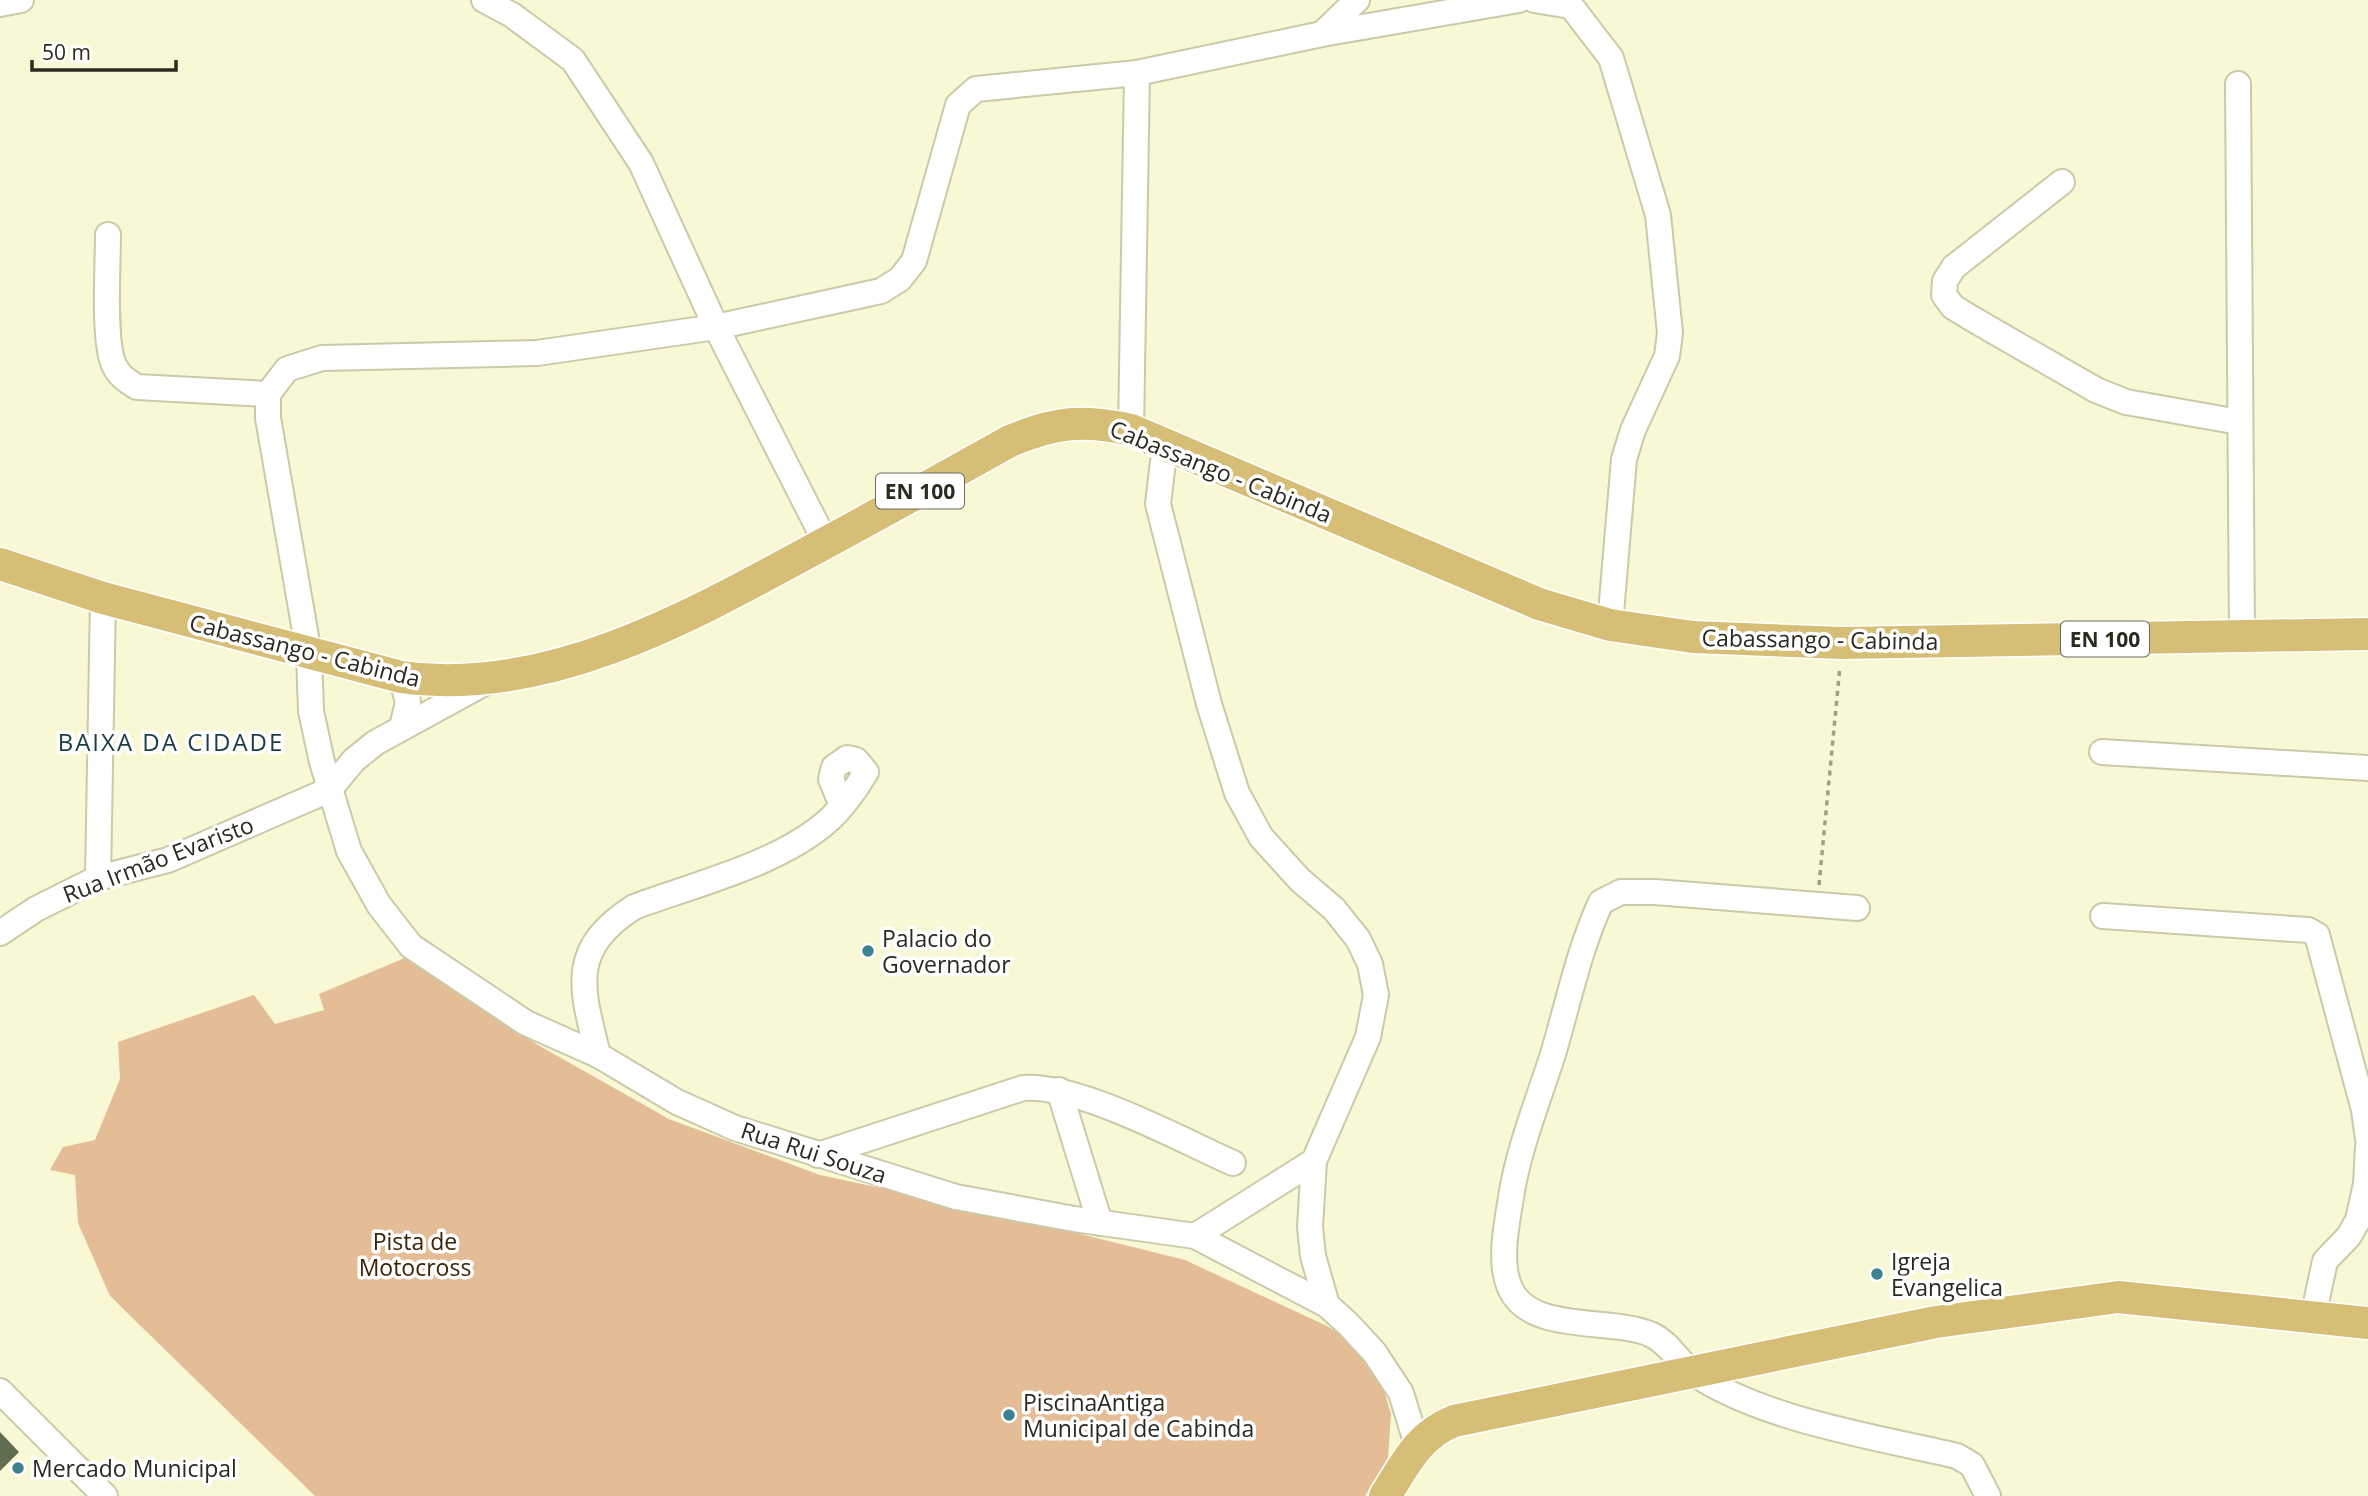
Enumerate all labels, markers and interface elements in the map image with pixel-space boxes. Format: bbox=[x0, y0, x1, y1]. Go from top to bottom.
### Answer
scale bar bbox=[32, 28, 175, 72]
text: 50 m bbox=[42, 38, 91, 66]
street label: Cabassango - Cabinda bbox=[1105, 412, 1337, 530]
road number: EN 100 bbox=[876, 474, 964, 508]
street label: Cabassango - Cabinda bbox=[186, 606, 424, 694]
street label: Cabassango - Cabinda bbox=[1701, 621, 1939, 657]
road number: EN 100 bbox=[2061, 622, 2149, 656]
district label: BAIXA DA CIDADE bbox=[58, 725, 284, 758]
street label: Rua Irmão Evaristo bbox=[58, 808, 258, 910]
place label: Palacio do Governador bbox=[882, 922, 1011, 980]
marker: Palacio do Governador bbox=[860, 943, 876, 959]
street label: Rua Rui Souza bbox=[737, 1113, 891, 1191]
park label: Pista de Motocross bbox=[359, 1225, 471, 1283]
place label: Igreja Evangelica bbox=[1891, 1245, 2003, 1303]
marker: Igreja Evangelica bbox=[1869, 1266, 1885, 1282]
place label: PiscinaAntiga Municipal de Cabinda bbox=[1023, 1386, 1254, 1444]
marker: PiscinaAntiga Municipal de Cabinda bbox=[1001, 1407, 1017, 1423]
place label: Mercado Municipal bbox=[32, 1452, 237, 1484]
marker: Mercado Municipal bbox=[10, 1460, 26, 1476]

